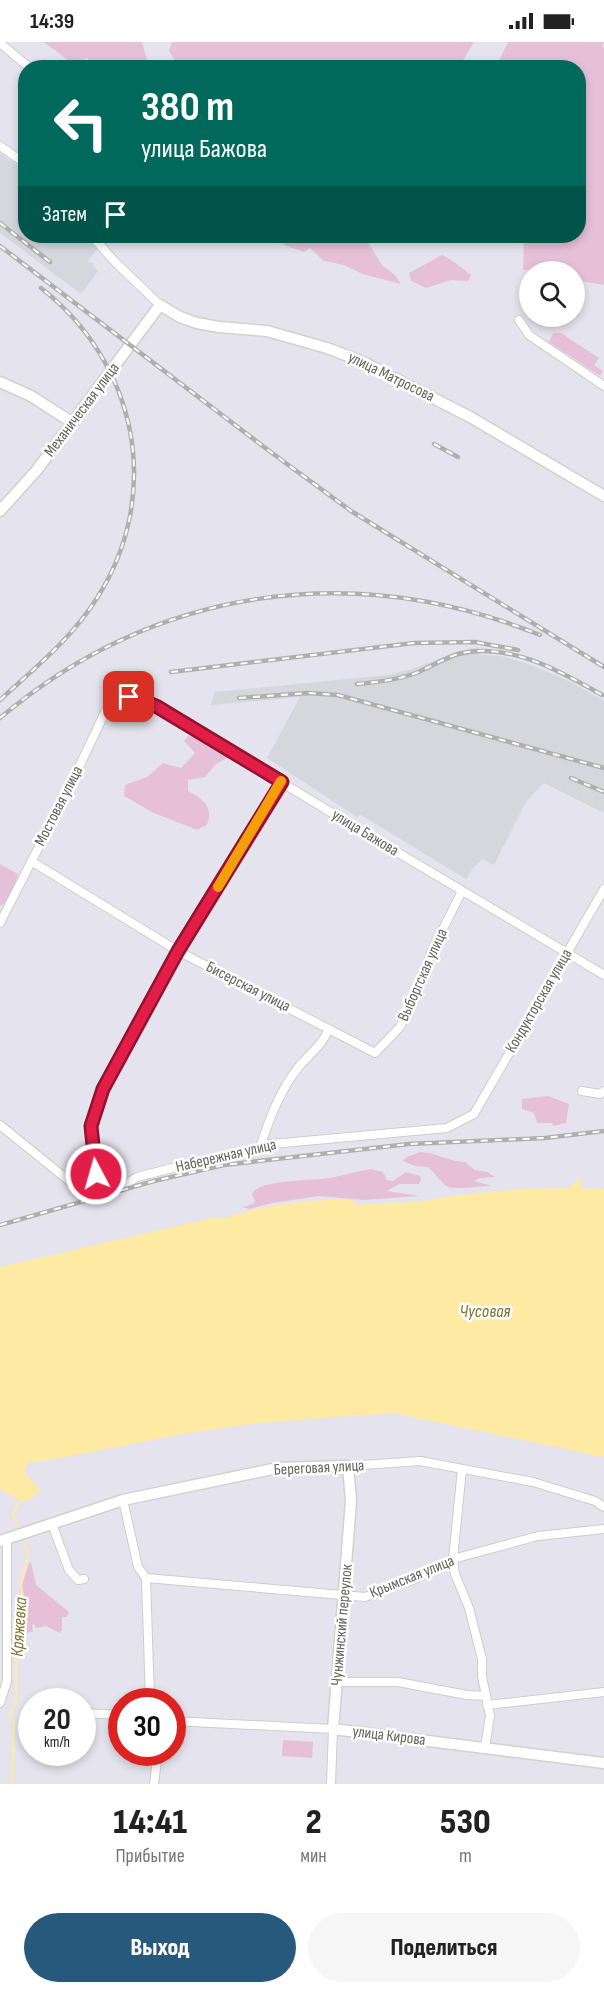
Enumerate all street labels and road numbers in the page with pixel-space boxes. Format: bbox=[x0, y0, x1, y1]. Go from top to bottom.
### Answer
street label: улица Матросова bbox=[345, 348, 437, 406]
street label: Механическая улица bbox=[40, 359, 124, 461]
street label: Мостовая улица bbox=[31, 763, 87, 849]
street label: улица Бажова bbox=[328, 806, 402, 860]
street label: Выборгская улица bbox=[394, 926, 452, 1024]
street label: Кондукторская улица bbox=[502, 946, 576, 1056]
street label: Бисерская улица bbox=[203, 958, 293, 1016]
street label: Набережная улица bbox=[174, 1135, 278, 1177]
street label: Береговая улица bbox=[273, 1456, 365, 1480]
street label: Крымская улица bbox=[367, 1551, 457, 1603]
street label: Чунжинский переулок bbox=[327, 1562, 357, 1687]
street label: улица Кирова bbox=[351, 1722, 427, 1750]

